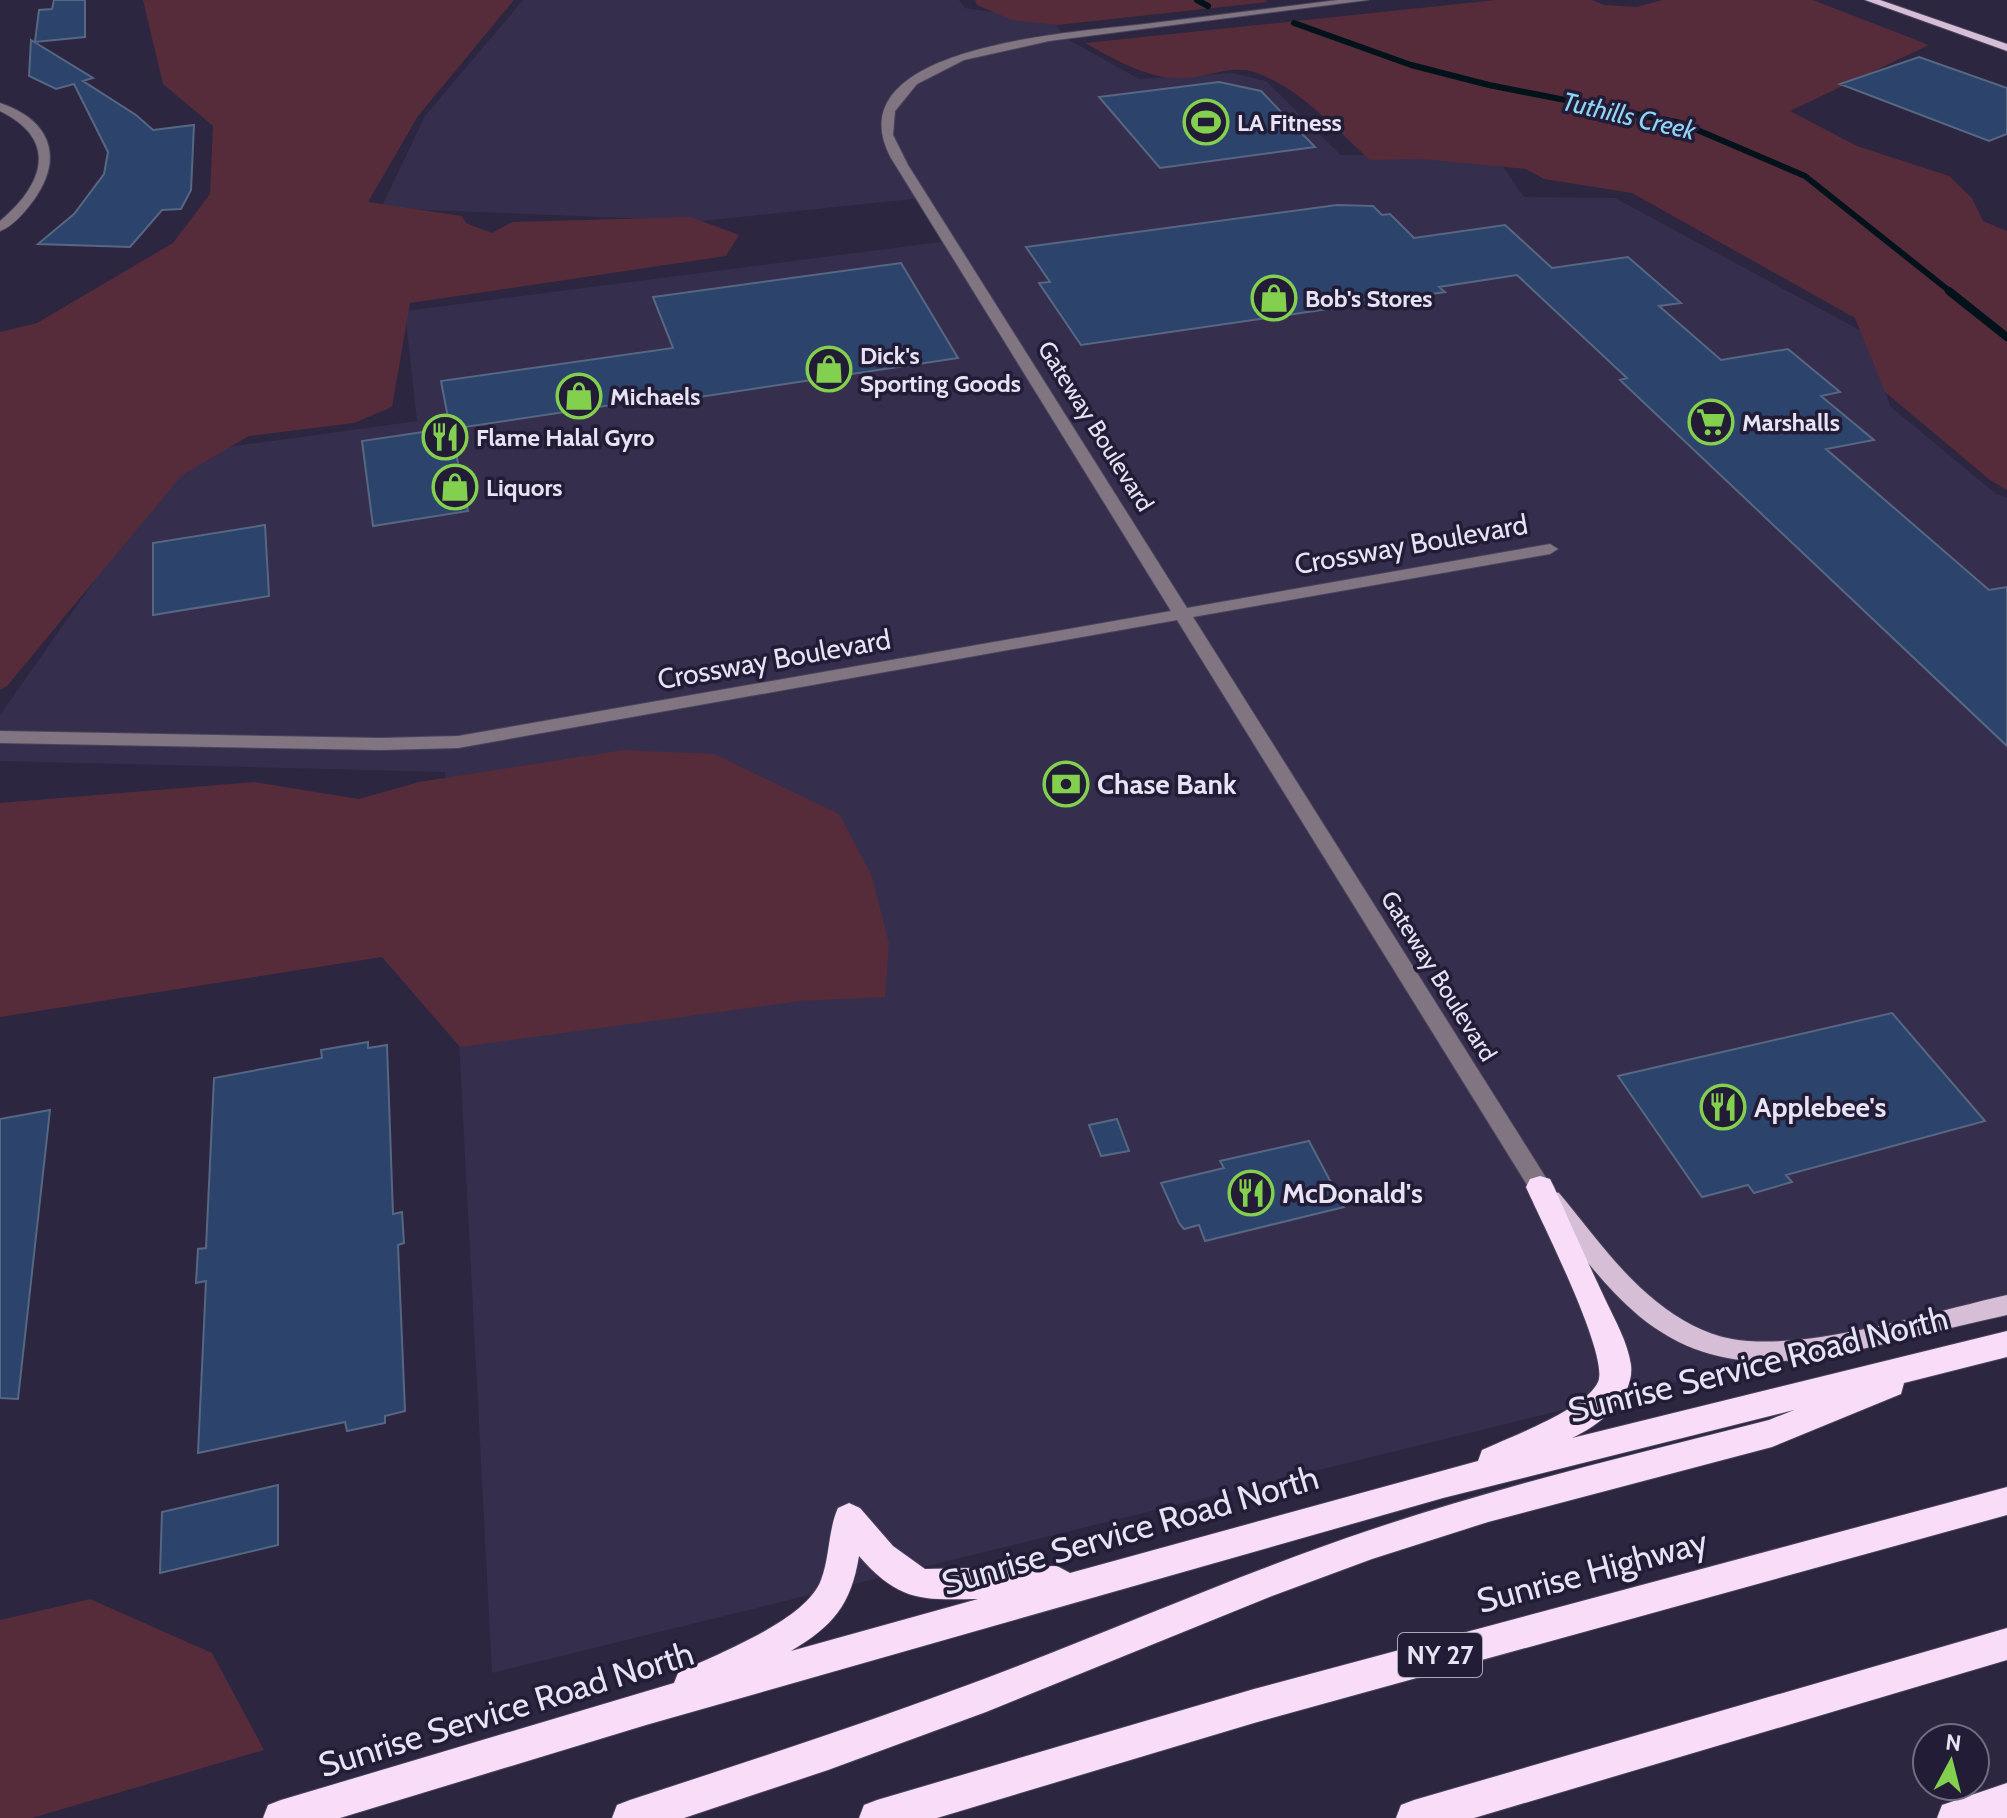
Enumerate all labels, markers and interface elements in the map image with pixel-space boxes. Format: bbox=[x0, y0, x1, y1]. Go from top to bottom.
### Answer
water label: Tuthills Creek bbox=[1559, 85, 1700, 147]
sports icon: LA Fitness bbox=[1182, 98, 1230, 146]
place label: LA Fitness bbox=[1237, 108, 1342, 137]
shop icon: Bob's Stores bbox=[1250, 274, 1298, 322]
place label: Bob's Stores bbox=[1305, 284, 1432, 313]
street label: Gateway Boulevard bbox=[1032, 336, 1160, 516]
place label: Dick's Sporting Goods bbox=[860, 341, 1021, 398]
shop icon: Dick's Sporting Goods bbox=[805, 345, 853, 393]
shop icon: Michaels bbox=[555, 372, 603, 420]
place label: Michaels bbox=[610, 382, 700, 411]
supermarket icon: Marshalls bbox=[1687, 398, 1735, 446]
place label: Marshalls bbox=[1742, 408, 1840, 437]
restaurant icon: Flame Halal Gyro bbox=[421, 413, 469, 461]
place label: Flame Halal Gyro bbox=[476, 423, 655, 452]
shop icon: Liquors bbox=[431, 463, 479, 511]
place label: Liquors bbox=[486, 473, 563, 502]
street label: Crossway Boulevard bbox=[1292, 507, 1530, 581]
street label: Crossway Boulevard bbox=[655, 622, 893, 696]
bank icon: Chase Bank bbox=[1042, 760, 1090, 808]
place label: Chase Bank bbox=[1097, 767, 1237, 801]
street label: Gateway Boulevard bbox=[1375, 886, 1503, 1066]
restaurant icon: Applebee's bbox=[1699, 1083, 1747, 1131]
place label: Applebee's bbox=[1754, 1090, 1886, 1124]
restaurant icon: McDonald's bbox=[1227, 1169, 1275, 1217]
place label: McDonald's bbox=[1282, 1176, 1423, 1210]
street label: Sunrise Service Road North bbox=[1564, 1296, 1952, 1432]
street label: Sunrise Service Road North bbox=[937, 1456, 1323, 1604]
street label: Sunrise Highway bbox=[1472, 1520, 1712, 1622]
street label: Sunrise Service Road North bbox=[313, 1632, 699, 1786]
road number: NY 27 bbox=[1398, 1633, 1482, 1677]
north arrow bbox=[1911, 1722, 1991, 1802]
text: N bbox=[1944, 1728, 1963, 1757]

